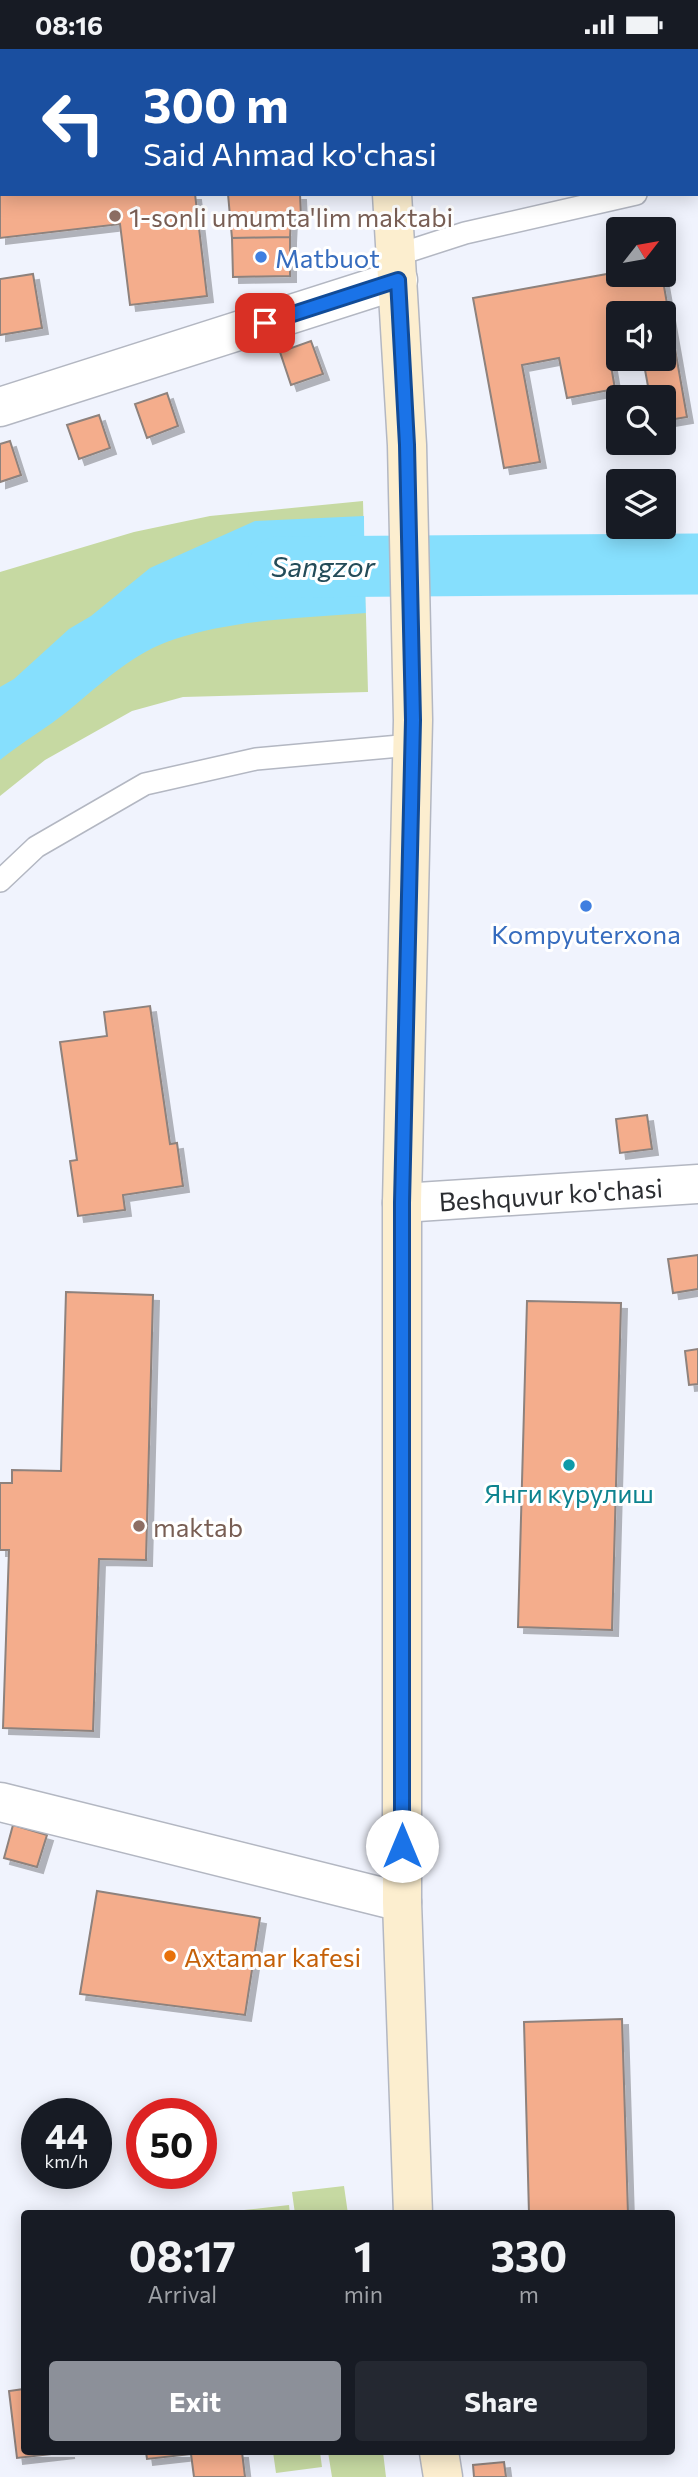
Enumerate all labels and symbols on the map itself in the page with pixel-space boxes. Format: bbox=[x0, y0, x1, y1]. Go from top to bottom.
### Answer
place label: 1-sonli umumta'lim maktabi bbox=[129, 201, 453, 232]
marker: 1-sonli umumta'lim maktabi bbox=[107, 208, 123, 224]
north arrow bbox=[606, 217, 676, 287]
place label: Matbuot bbox=[275, 242, 380, 273]
marker: Matbuot bbox=[253, 249, 269, 265]
pin bbox=[235, 293, 295, 353]
water label: Sangzor bbox=[271, 549, 376, 583]
marker: Kompyuterxona bbox=[578, 898, 594, 914]
place label: Kompyuterxona bbox=[491, 918, 681, 949]
street label: Beshquvur ko'chasi bbox=[438, 1171, 664, 1216]
marker: Янги курулиш bbox=[561, 1457, 577, 1473]
place label: Янги курулиш bbox=[484, 1477, 654, 1508]
place label: maktab bbox=[153, 1511, 243, 1542]
marker: maktab bbox=[131, 1518, 147, 1534]
position arrow bbox=[365, 1809, 439, 1883]
place label: Axtamar kafesi bbox=[184, 1941, 361, 1972]
marker: Axtamar kafesi bbox=[162, 1948, 178, 1964]
speed limit sign: 50 bbox=[126, 2098, 217, 2189]

